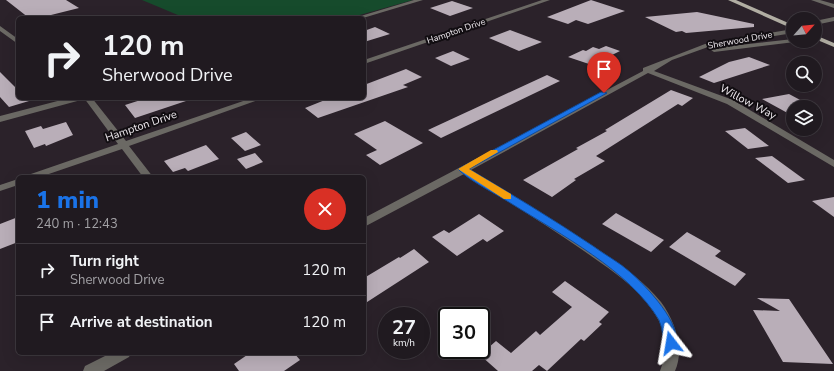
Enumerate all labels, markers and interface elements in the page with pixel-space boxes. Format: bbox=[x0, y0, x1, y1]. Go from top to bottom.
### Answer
north arrow bbox=[786, 12, 822, 48]
map controls bbox=[786, 12, 822, 136]
street label: Hampton Drive bbox=[425, 15, 487, 47]
text: 120 m bbox=[102, 27, 185, 65]
street label: Sherwood Drive bbox=[707, 28, 773, 52]
icon: right bbox=[36, 32, 88, 84]
pin bbox=[587, 52, 621, 93]
button: search bbox=[786, 56, 822, 92]
icon: arrive bbox=[593, 58, 615, 80]
text: Sherwood Drive bbox=[102, 63, 233, 87]
street label: Willow Way bbox=[717, 81, 779, 123]
button: layers bbox=[786, 100, 822, 136]
street label: Hampton Drive bbox=[103, 107, 179, 145]
text: 1 min bbox=[36, 184, 99, 216]
button: close bbox=[304, 188, 346, 230]
text: 240 m · 12:43 bbox=[36, 215, 118, 233]
text: Turn right bbox=[70, 251, 139, 271]
icon: right bbox=[36, 259, 58, 281]
text: 120 m bbox=[302, 260, 346, 280]
text: Sherwood Drive bbox=[70, 271, 164, 289]
speed limit sign: 30 bbox=[438, 307, 490, 359]
icon: arrive bbox=[36, 311, 58, 333]
text: Arrive at destination bbox=[70, 312, 213, 332]
text: 120 m bbox=[302, 312, 346, 332]
text: 27 bbox=[392, 314, 416, 341]
position arrow bbox=[650, 322, 692, 364]
text: km/h bbox=[393, 336, 415, 350]

